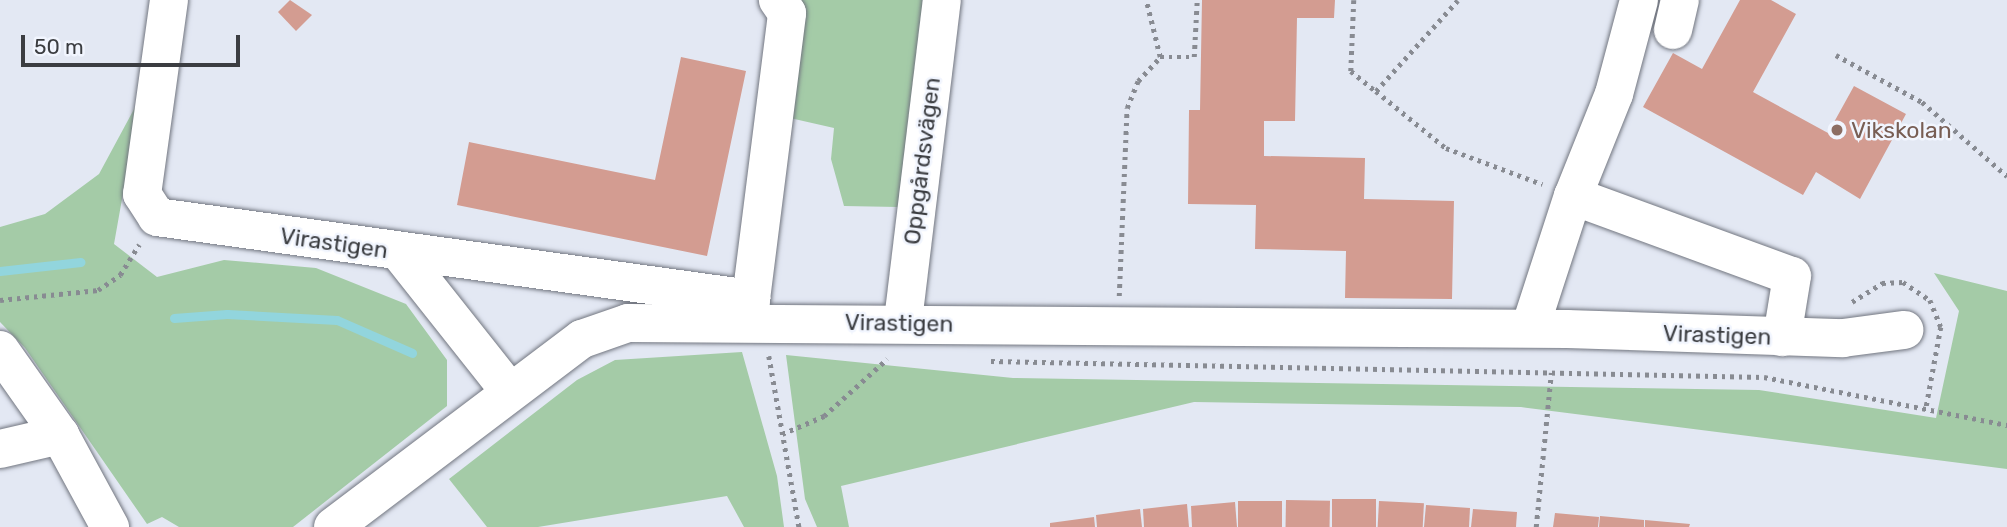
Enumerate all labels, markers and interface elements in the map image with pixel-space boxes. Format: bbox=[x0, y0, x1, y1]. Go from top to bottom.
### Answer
scale bar bbox=[24, 21, 243, 65]
text: 50 m bbox=[34, 34, 84, 59]
street label: Oppgårdsvägen bbox=[898, 76, 946, 246]
place label: Vikskolan bbox=[1851, 116, 1952, 144]
marker: Vikskolan bbox=[1829, 122, 1845, 138]
street label: Virastigen bbox=[278, 222, 390, 264]
street label: Virastigen bbox=[844, 308, 954, 338]
street label: Virastigen bbox=[1662, 319, 1772, 351]

